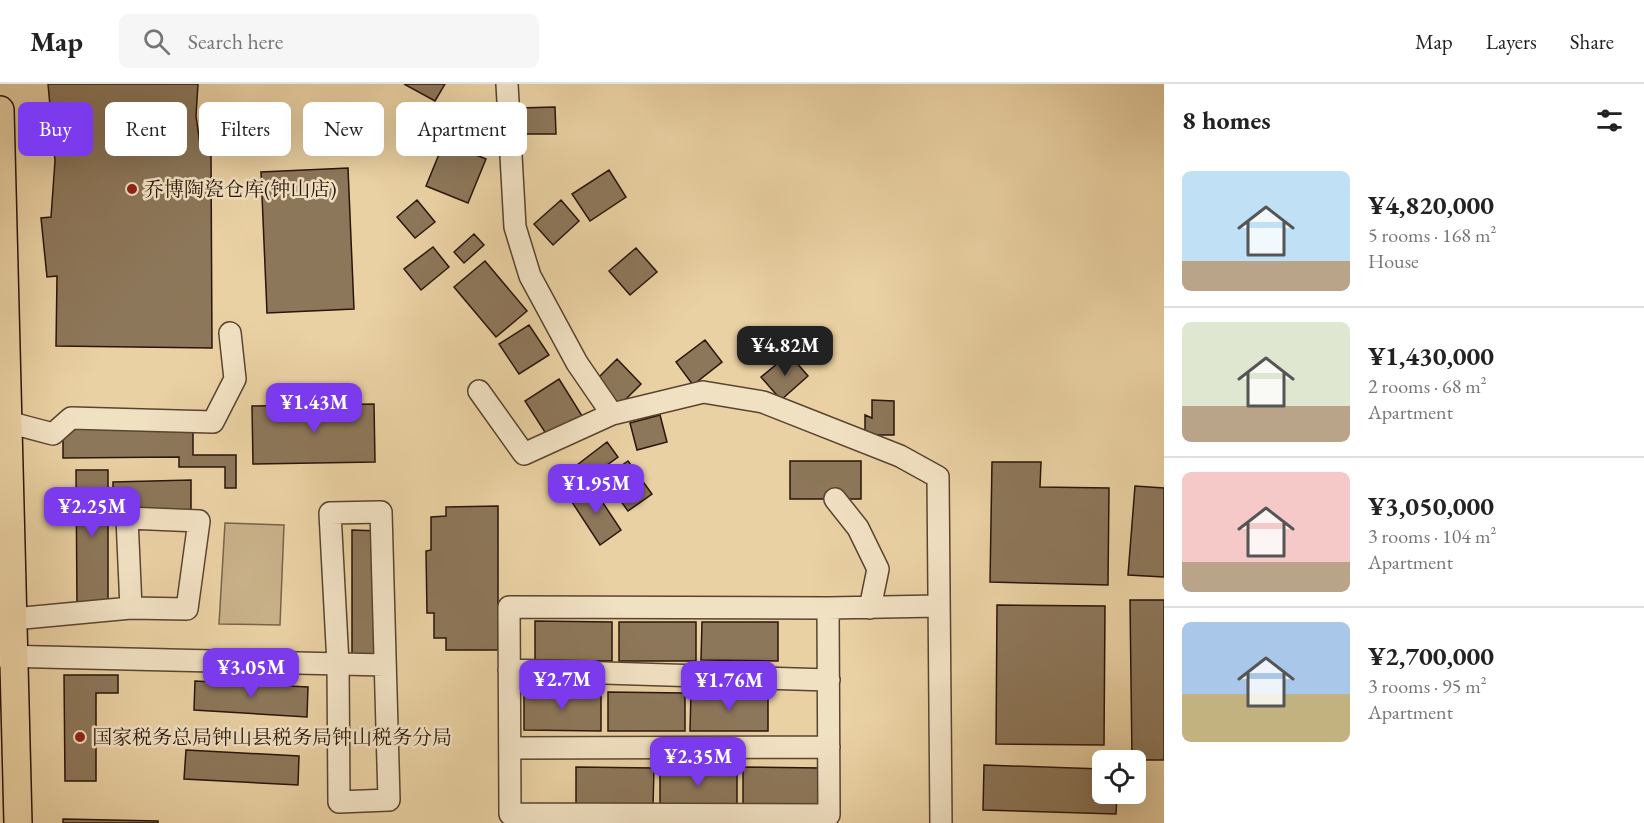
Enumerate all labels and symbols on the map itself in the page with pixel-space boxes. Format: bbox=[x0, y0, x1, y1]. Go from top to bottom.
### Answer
place label: 乔博陶瓷仓库(钟山店) bbox=[144, 176, 337, 202]
marker: 乔博陶瓷仓库(钟山店) bbox=[125, 182, 139, 196]
pin: ¥4.82M bbox=[736, 326, 834, 377]
pin: ¥1.43M bbox=[265, 383, 363, 434]
pin: ¥1.95M bbox=[547, 464, 645, 515]
pin: ¥2.25M bbox=[43, 487, 141, 538]
pin: ¥3.05M bbox=[202, 648, 300, 699]
pin: ¥2.7M bbox=[520, 660, 604, 711]
pin: ¥1.76M bbox=[680, 661, 778, 712]
place label: 国家税务总局钟山县税务局钟山税务分局 bbox=[92, 724, 452, 750]
marker: 国家税务总局钟山县税务局钟山税务分局 bbox=[73, 730, 87, 744]
pin: ¥2.35M bbox=[649, 737, 747, 788]

